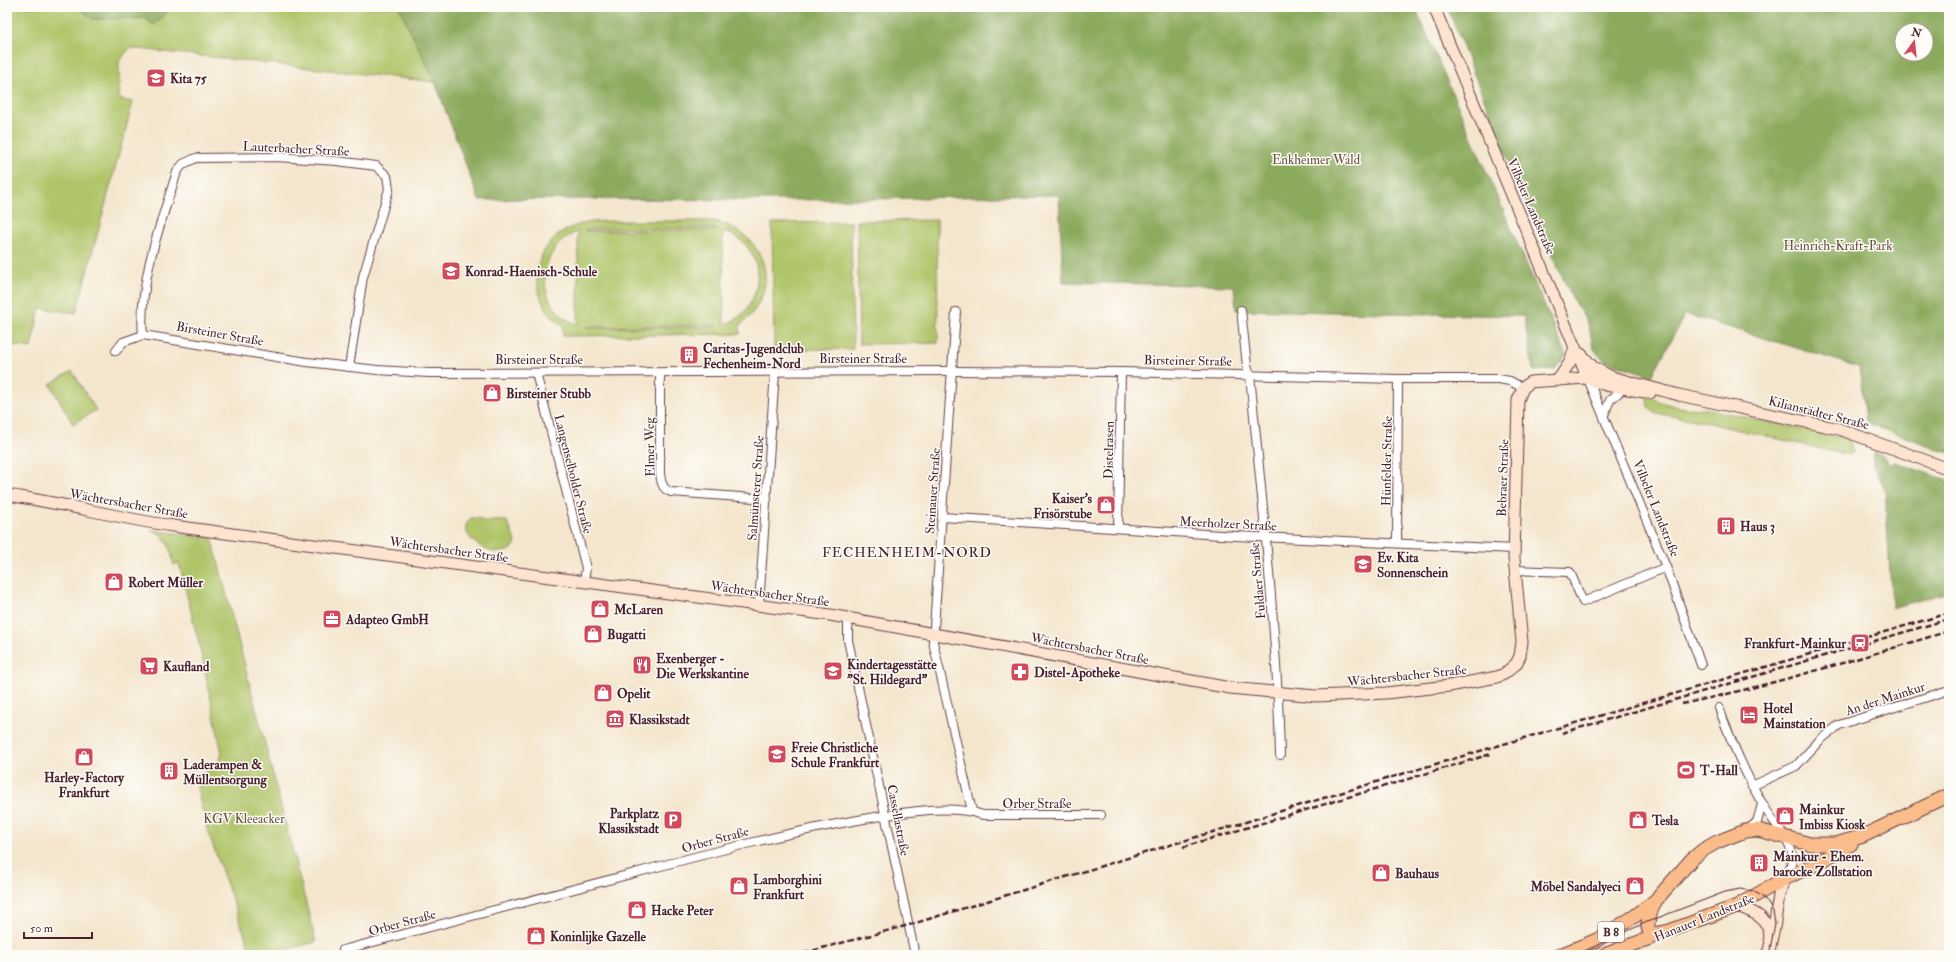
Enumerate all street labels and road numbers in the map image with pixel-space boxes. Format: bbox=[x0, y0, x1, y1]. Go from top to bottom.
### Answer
street label: Lauterbacher Straße bbox=[242, 138, 350, 160]
street label: Vilbeler Landstraße bbox=[1504, 156, 1559, 257]
street label: Birsteiner Straße bbox=[175, 318, 265, 350]
street label: Birsteiner Straße bbox=[819, 351, 908, 367]
street label: Birsteiner Straße bbox=[495, 352, 584, 368]
street label: Birsteiner Straße bbox=[1144, 352, 1233, 370]
street label: Kilianstädter Straße bbox=[1767, 393, 1871, 433]
street label: Langenselbolder Straße bbox=[550, 413, 596, 536]
street label: Hünfelder Straße bbox=[1378, 415, 1396, 506]
street label: Elmer Weg bbox=[641, 416, 659, 477]
street label: Distelrasen bbox=[1100, 420, 1118, 479]
street label: Salmünsterer Straße bbox=[744, 434, 768, 541]
street label: Bebraer Straße bbox=[1494, 438, 1512, 517]
street label: Steinauer Straße bbox=[922, 447, 944, 535]
street label: Vilbeler Landstraße bbox=[1629, 458, 1683, 560]
street label: Wächtersbacher Straße bbox=[67, 486, 190, 522]
street label: Meerholzer Straße bbox=[1179, 513, 1278, 535]
street label: Wächtersbacher Straße bbox=[387, 534, 510, 566]
street label: Fuldaer Straße bbox=[1247, 541, 1269, 620]
street label: Wächtersbacher Straße bbox=[708, 578, 831, 610]
street label: Wächtersbacher Straße bbox=[1028, 629, 1151, 668]
street label: Wächtersbacher Straße bbox=[1346, 662, 1468, 690]
street label: An der Mainkur bbox=[1843, 678, 1927, 720]
street label: Cassellastraße bbox=[883, 783, 913, 858]
street label: Orber Straße bbox=[1003, 796, 1072, 812]
street label: Orber Straße bbox=[680, 823, 751, 857]
street label: Hanauer Landstraße bbox=[1652, 890, 1757, 945]
street label: Orber Straße bbox=[367, 906, 438, 940]
road number: B 8 bbox=[1598, 922, 1624, 942]

